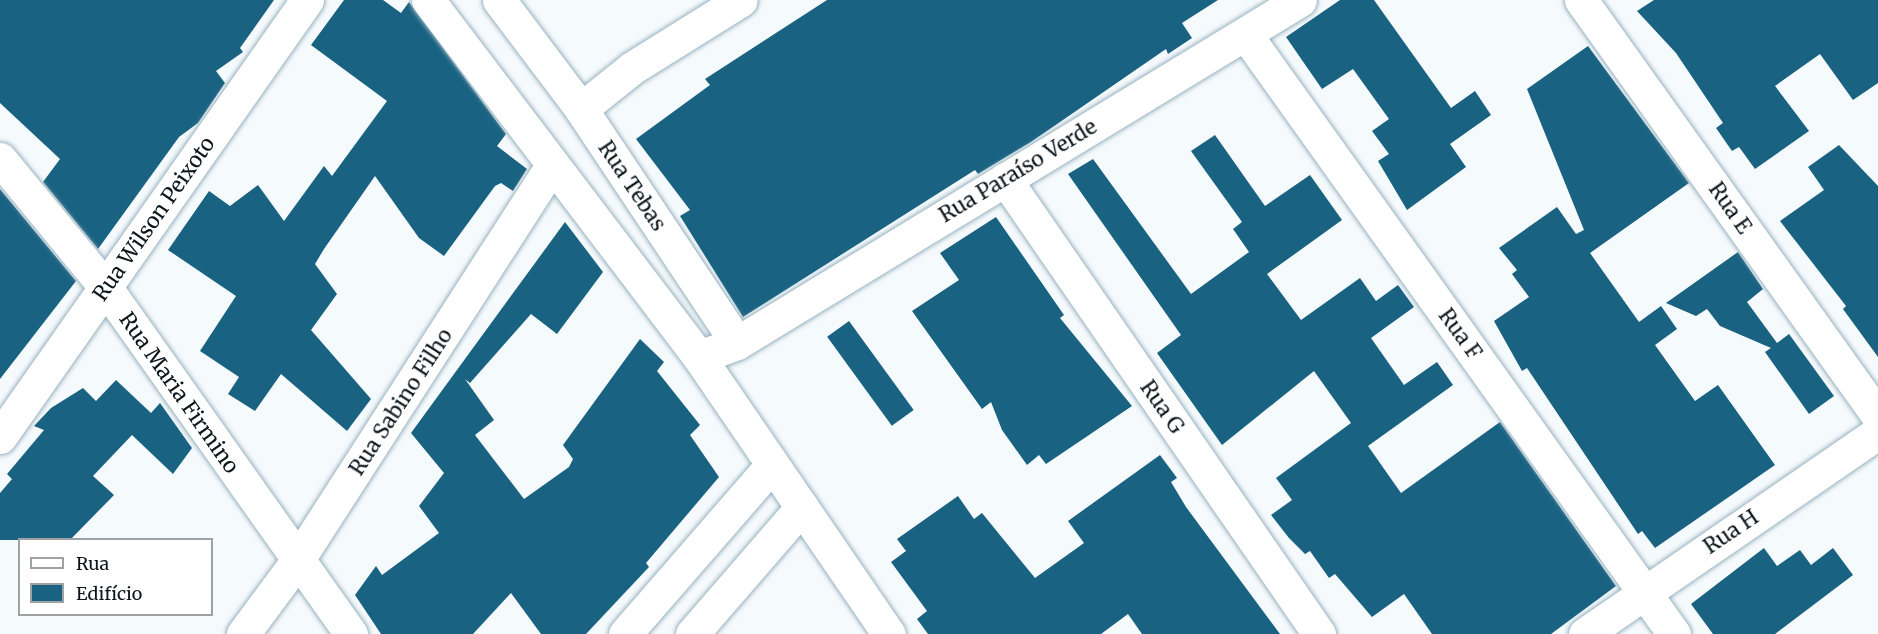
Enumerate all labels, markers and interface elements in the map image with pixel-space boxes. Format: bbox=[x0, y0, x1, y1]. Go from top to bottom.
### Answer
street label: Rua Paraíso Verde bbox=[935, 114, 1101, 228]
street label: Rua Wilson Peixoto bbox=[88, 132, 220, 306]
street label: Rua Tebas bbox=[593, 136, 671, 236]
street label: Rua E bbox=[1703, 177, 1757, 239]
street label: Rua F bbox=[1433, 304, 1487, 364]
street label: Rua Maria Firmino bbox=[114, 308, 244, 478]
street label: Rua Sabino Filho bbox=[344, 324, 458, 480]
street label: Rua G bbox=[1135, 376, 1189, 438]
street label: Rua H bbox=[1699, 505, 1763, 559]
legend bbox=[18, 538, 213, 616]
text: Rua bbox=[76, 552, 109, 575]
text: Edifício bbox=[76, 582, 142, 605]

